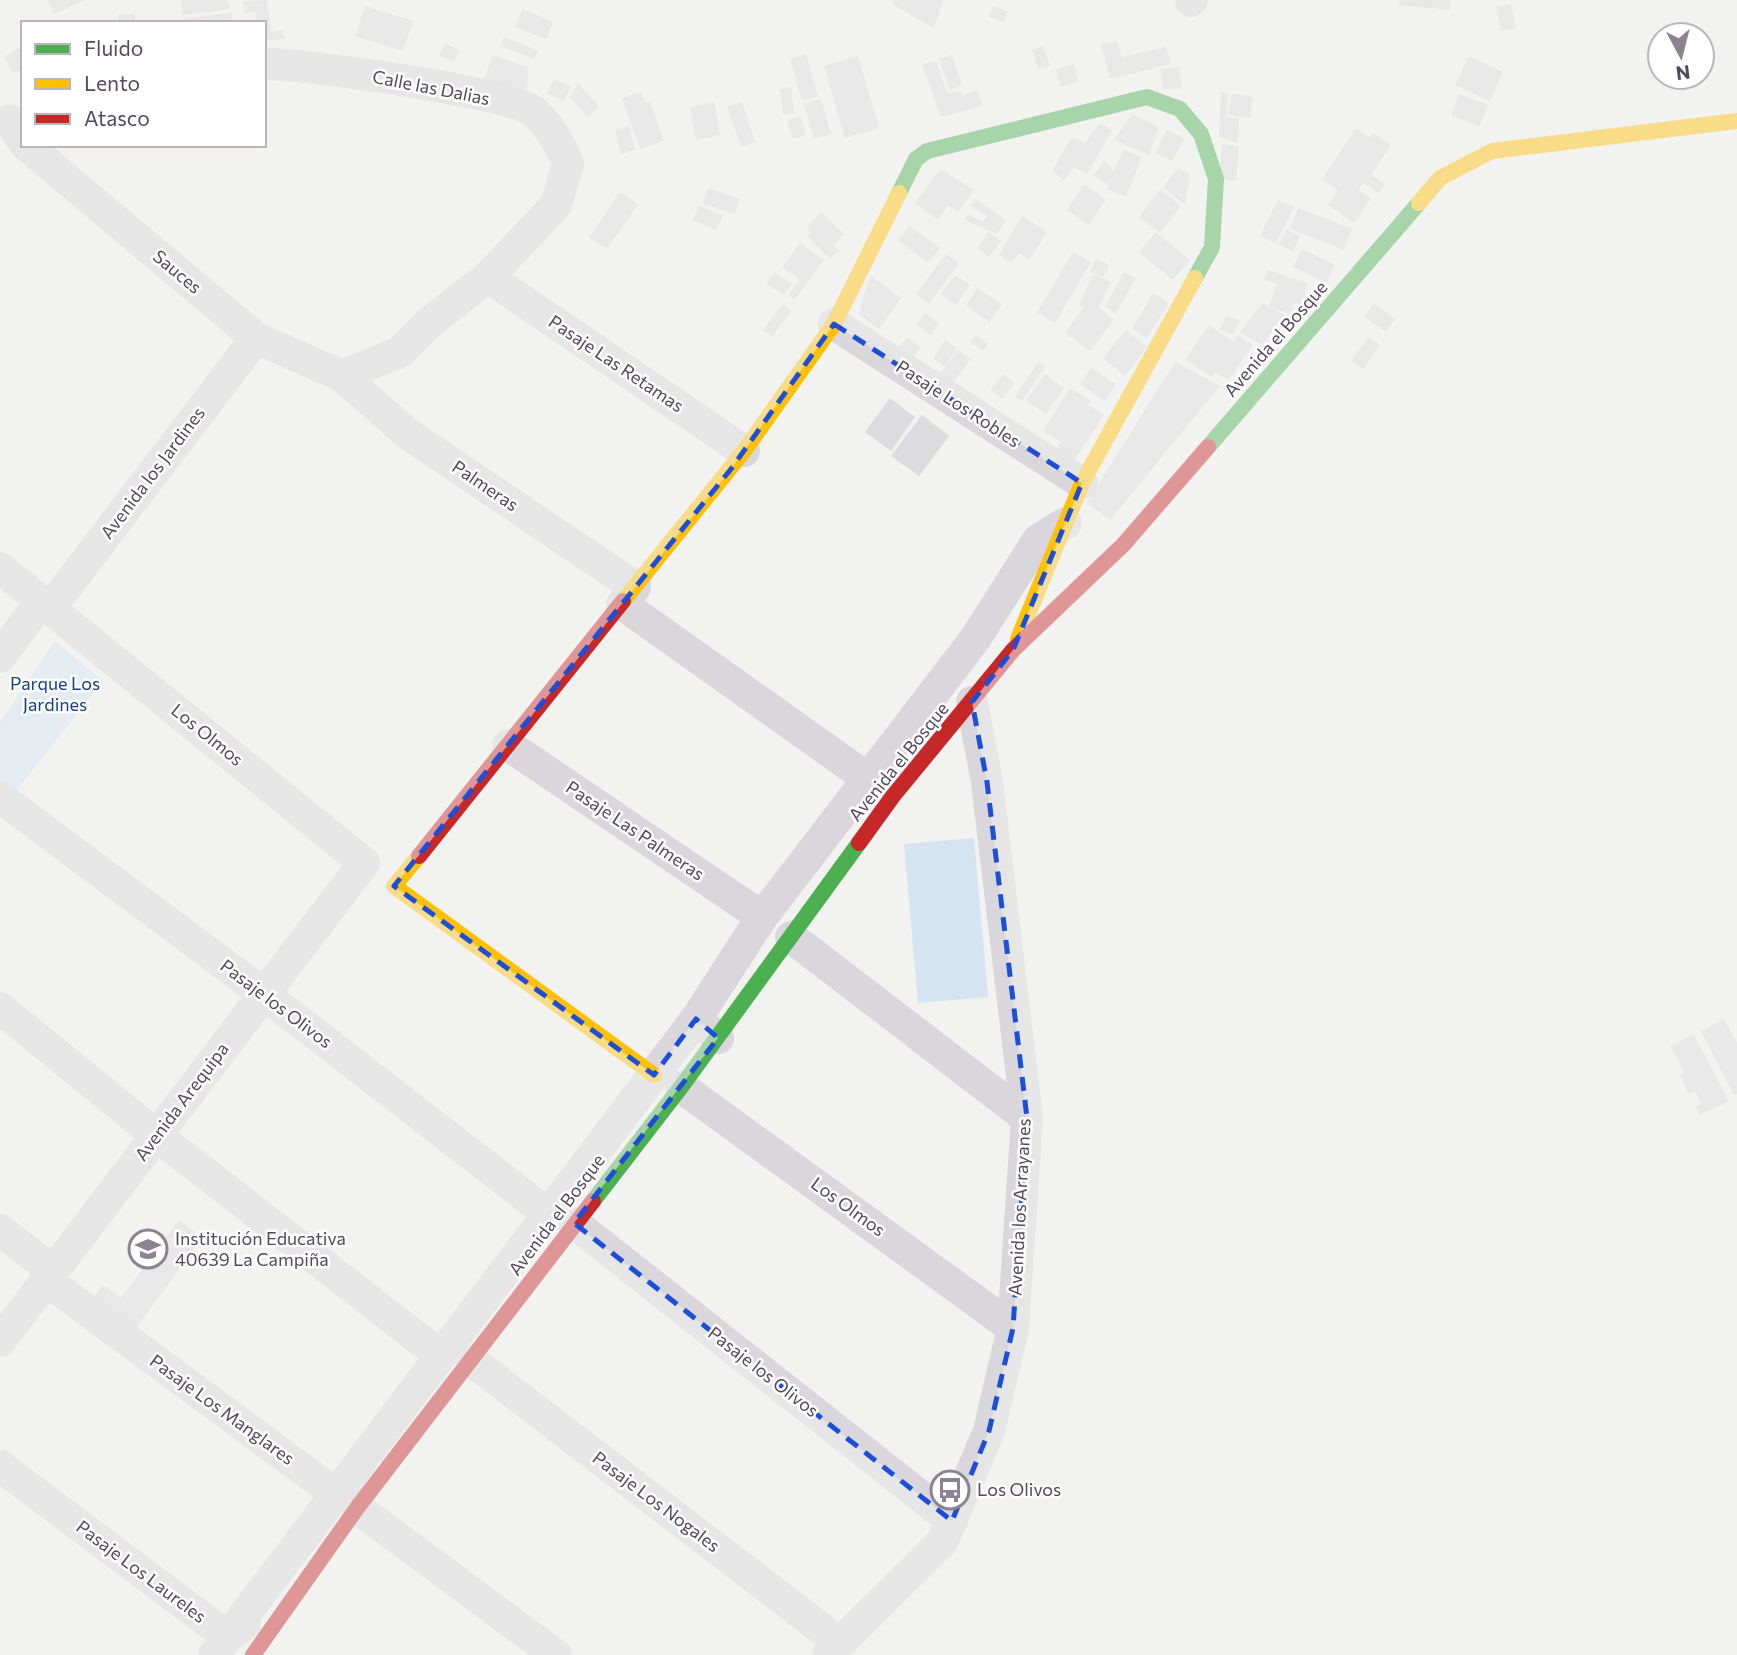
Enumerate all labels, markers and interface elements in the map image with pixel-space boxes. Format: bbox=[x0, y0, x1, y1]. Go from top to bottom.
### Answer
legend bbox=[21, 21, 266, 147]
north arrow bbox=[1646, 21, 1716, 91]
text: Fluido bbox=[84, 35, 143, 60]
text: N bbox=[1675, 61, 1692, 86]
street label: Calle las Dalias bbox=[371, 65, 492, 109]
text: Lento bbox=[84, 70, 140, 95]
text: Atasco bbox=[84, 105, 150, 130]
street label: Sauces bbox=[149, 245, 206, 298]
street label: Avenida el Bosque bbox=[1219, 276, 1332, 401]
street label: Pasaje Las Retamas bbox=[545, 310, 688, 417]
street label: Pasaje Los Robles bbox=[892, 355, 1025, 451]
street label: Avenida los Jardines bbox=[95, 402, 209, 543]
street label: Palmeras bbox=[448, 455, 523, 515]
park label: Parque Los Jardines bbox=[10, 672, 100, 715]
street label: Avenida el Bosque bbox=[844, 698, 953, 825]
street label: Los Olmos bbox=[167, 699, 248, 770]
street label: Pasaje Las Palmeras bbox=[562, 776, 709, 885]
street label: Pasaje los Olivos bbox=[216, 954, 337, 1052]
street label: Avenida Arequipa bbox=[130, 1038, 233, 1165]
street label: Avenida los Arrayanes bbox=[1003, 1118, 1035, 1296]
street label: Avenida el Bosque bbox=[503, 1149, 609, 1279]
street label: Los Olmos bbox=[807, 1172, 890, 1240]
place label: Institución Educativa 40639 La Campiña bbox=[175, 1227, 346, 1270]
school or university icon: Institución Educativa 40639 La Campiña bbox=[127, 1228, 169, 1270]
street label: Pasaje los Olivos bbox=[704, 1321, 823, 1421]
street label: Pasaje Los Manglares bbox=[146, 1349, 299, 1469]
street label: Pasaje Los Nogales bbox=[588, 1446, 725, 1556]
bus stop icon: Los Olivos bbox=[929, 1469, 971, 1511]
place label: Los Olivos bbox=[977, 1478, 1061, 1500]
street label: Pasaje Los Laureles bbox=[72, 1515, 211, 1627]

